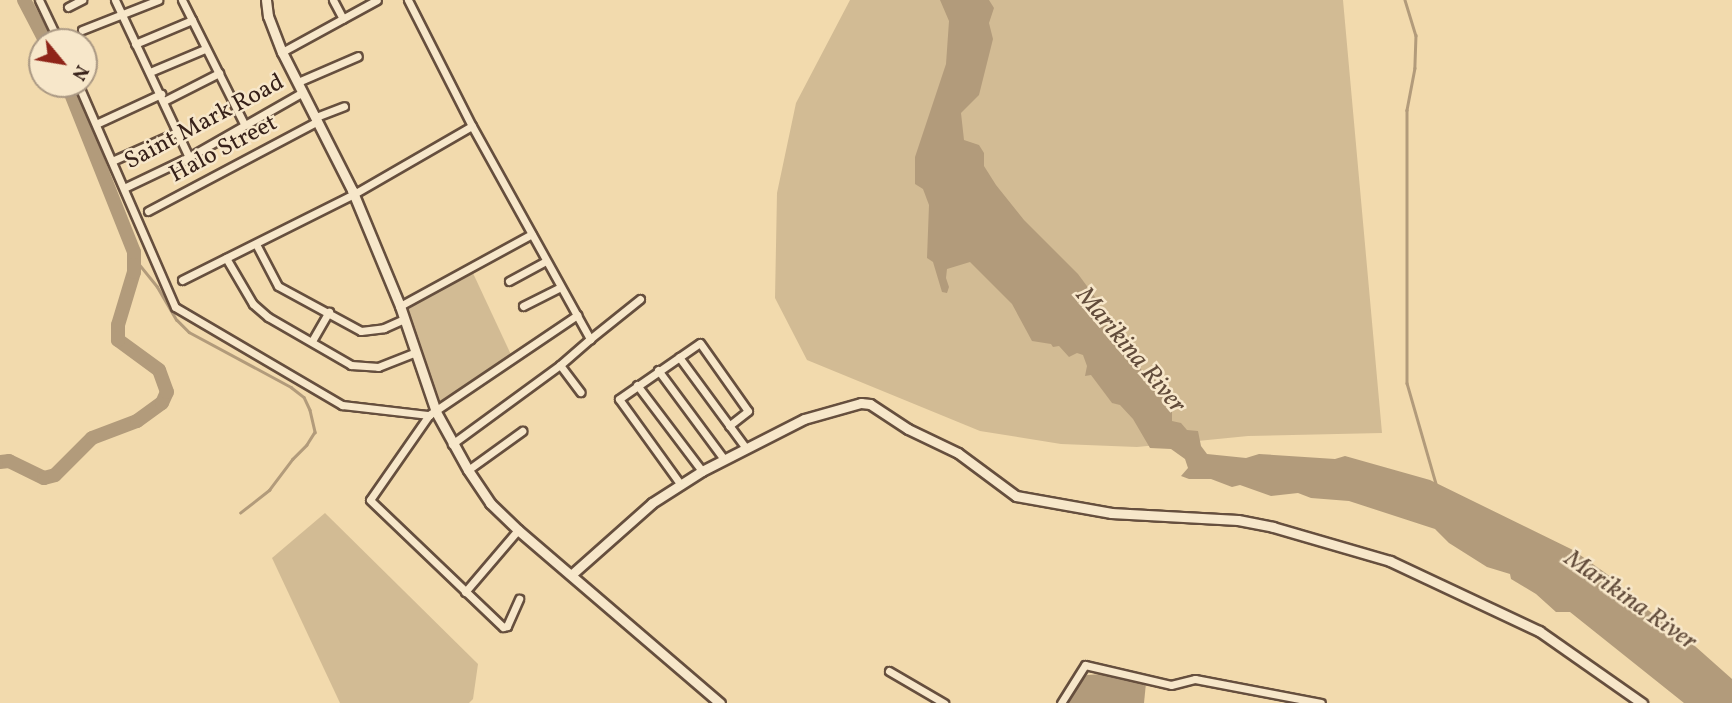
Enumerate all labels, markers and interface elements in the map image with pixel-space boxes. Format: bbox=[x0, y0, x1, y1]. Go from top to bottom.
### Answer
north arrow bbox=[28, 28, 98, 98]
text: N bbox=[65, 60, 94, 85]
street label: Saint Mark Road bbox=[120, 69, 290, 177]
street label: Halo Street bbox=[165, 110, 283, 190]
water label: Marikina River bbox=[1068, 282, 1192, 420]
water label: Marikina River bbox=[1558, 544, 1702, 658]

